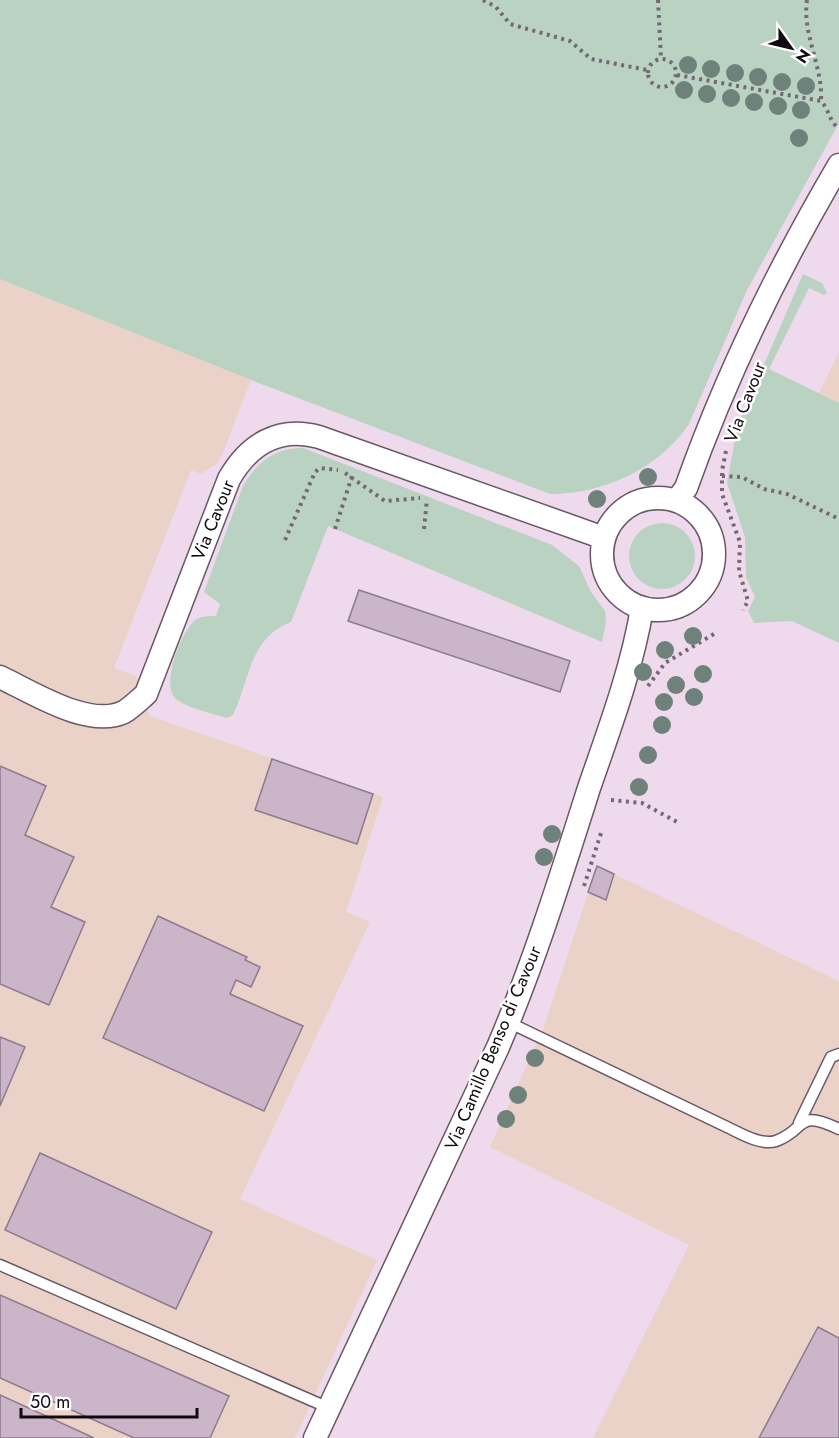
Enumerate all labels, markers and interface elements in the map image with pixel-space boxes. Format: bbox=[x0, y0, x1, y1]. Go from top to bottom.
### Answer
north arrow bbox=[761, 18, 821, 78]
text: N bbox=[790, 44, 816, 68]
street label: Via Cavour bbox=[718, 357, 773, 446]
street label: Via Cavour bbox=[185, 475, 241, 564]
street label: Via Camillo Benso di Cavour bbox=[438, 941, 548, 1154]
scale bar bbox=[21, 1381, 196, 1419]
text: 50 m bbox=[30, 1389, 70, 1415]

